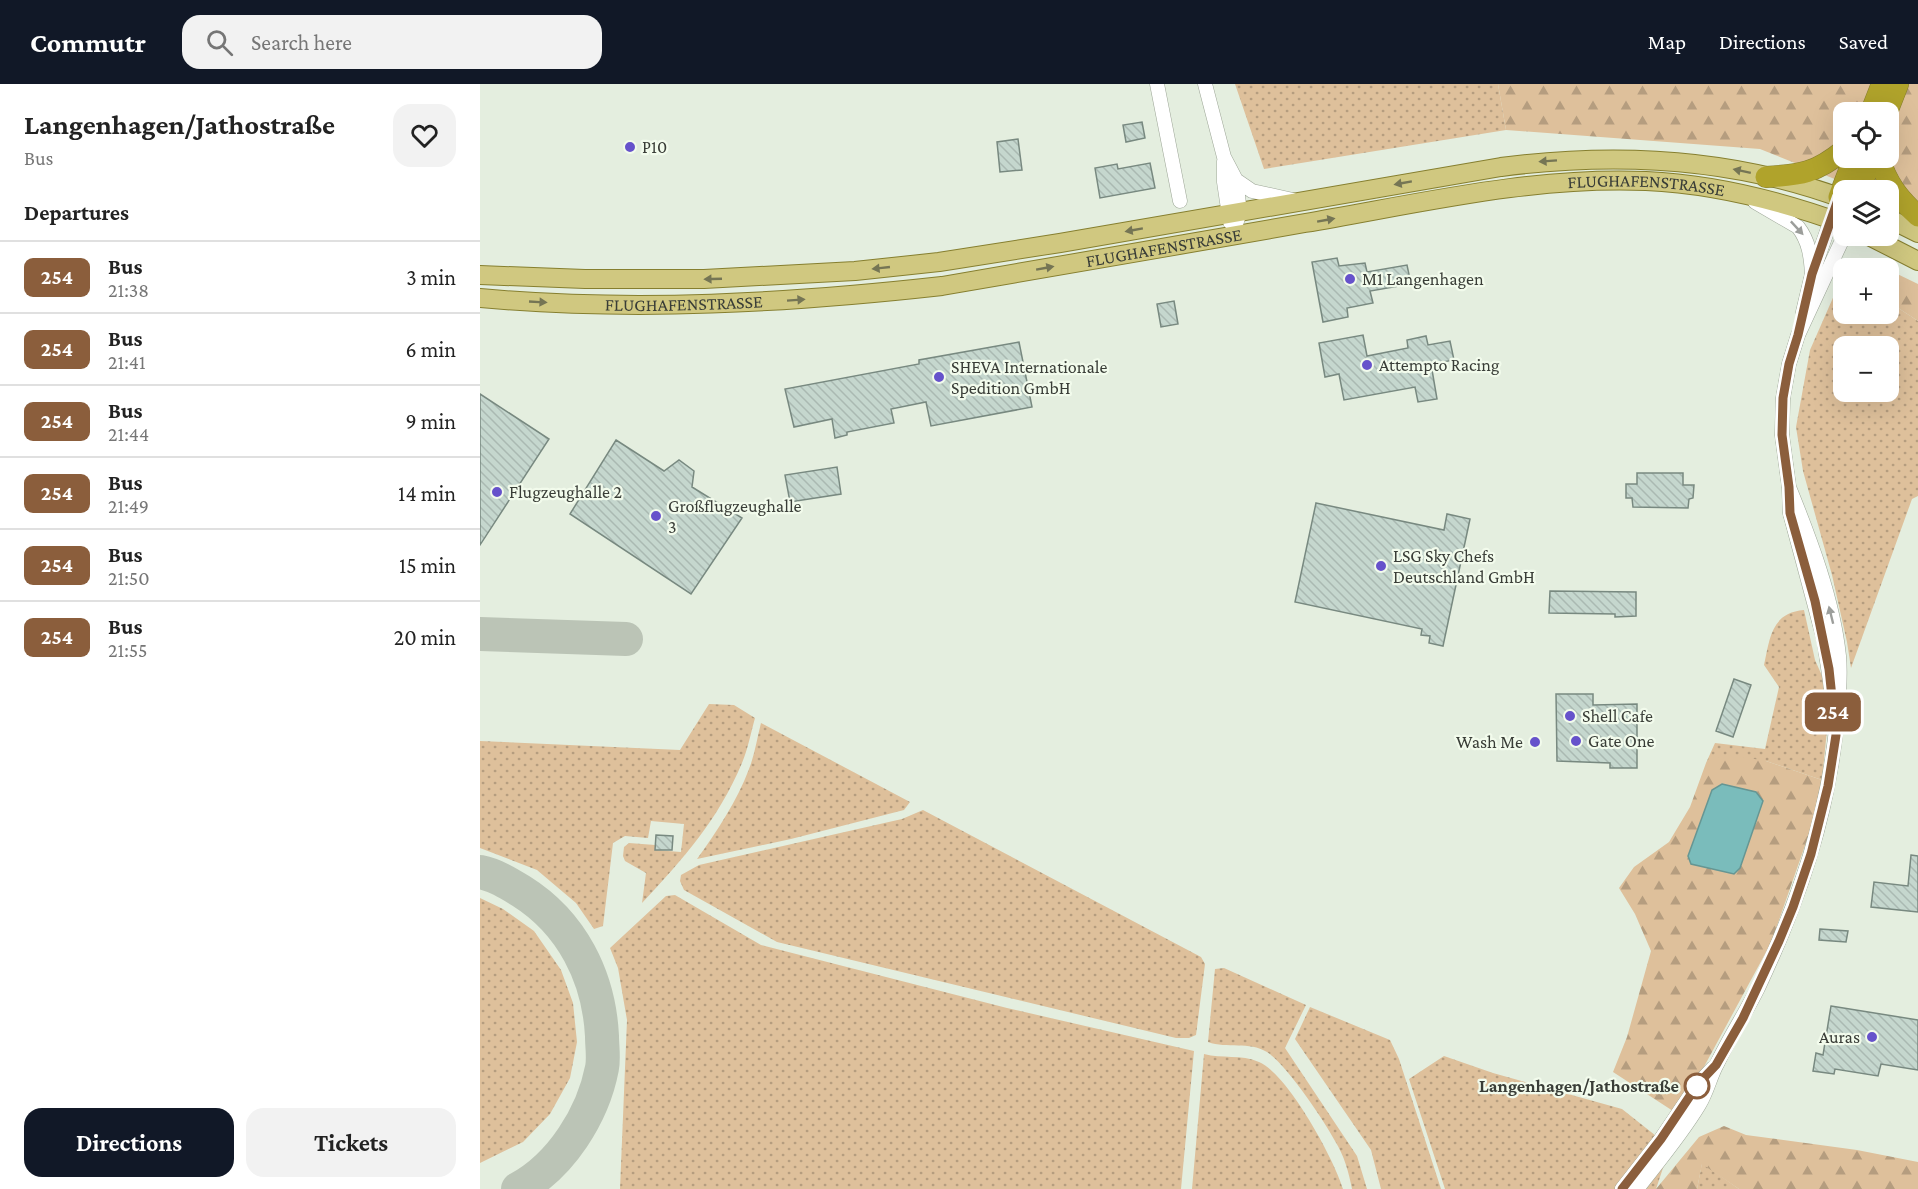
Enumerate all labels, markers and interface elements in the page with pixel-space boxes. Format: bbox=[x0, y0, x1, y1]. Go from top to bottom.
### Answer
search box bbox=[182, 15, 602, 69]
icon: search bbox=[203, 26, 236, 59]
text: Commutr bbox=[30, 27, 146, 58]
text: Search here bbox=[251, 30, 352, 55]
text: Map bbox=[1648, 30, 1686, 54]
text: Directions bbox=[1719, 30, 1806, 54]
text: Saved bbox=[1839, 30, 1888, 54]
map controls bbox=[1833, 102, 1899, 402]
button: locate bbox=[1833, 102, 1899, 168]
button: heart bbox=[393, 104, 456, 167]
text: Langenhagen/Jathostraße bbox=[24, 109, 335, 140]
place label: P10 bbox=[642, 137, 667, 157]
marker: P10 bbox=[623, 140, 637, 154]
text: Bus bbox=[24, 147, 53, 169]
one-way arrow bbox=[1539, 156, 1558, 166]
one-way arrow bbox=[1733, 166, 1751, 176]
street label: FLUGHAFENSTRASSE bbox=[1567, 170, 1727, 200]
one-way arrow bbox=[1394, 179, 1413, 188]
button: layers bbox=[1833, 180, 1899, 246]
text: Departures bbox=[24, 200, 129, 225]
one-way arrow bbox=[1317, 215, 1336, 224]
one-way arrow bbox=[1790, 221, 1804, 236]
street label: FLUGHAFENSTRASSE bbox=[1084, 224, 1243, 271]
one-way arrow bbox=[1124, 226, 1143, 235]
text: Bus bbox=[108, 254, 142, 279]
button: + bbox=[1833, 258, 1899, 324]
one-way arrow bbox=[871, 263, 890, 273]
one-way arrow bbox=[1035, 264, 1054, 273]
text: 254 bbox=[41, 265, 73, 289]
text: 3 min bbox=[406, 265, 456, 290]
place label: M1 Langenhagen bbox=[1362, 269, 1484, 289]
marker: M1 Langenhagen bbox=[1343, 272, 1357, 286]
one-way arrow bbox=[704, 274, 723, 283]
text: 21:38 bbox=[108, 279, 149, 301]
street label: FLUGHAFENSTRASSE bbox=[605, 291, 763, 315]
one-way arrow bbox=[787, 295, 806, 305]
one-way arrow bbox=[529, 298, 548, 307]
text: Bus bbox=[108, 326, 142, 351]
button: − bbox=[1833, 336, 1899, 402]
text: 254 bbox=[41, 337, 73, 361]
text: 6 min bbox=[405, 337, 456, 362]
text: 21:41 bbox=[108, 351, 146, 373]
place label: Attempto Racing bbox=[1379, 355, 1500, 375]
place label: SHEVA Internationale Spedition GmbH bbox=[951, 357, 1108, 398]
marker: Attempto Racing bbox=[1360, 358, 1374, 372]
marker: SHEVA Internationale Spedition GmbH bbox=[932, 370, 946, 384]
text: Bus bbox=[108, 398, 142, 423]
text: 254 bbox=[41, 409, 73, 433]
text: 9 min bbox=[405, 409, 456, 434]
text: 21:44 bbox=[108, 423, 149, 445]
text: Bus bbox=[108, 470, 142, 495]
text: 254 bbox=[41, 481, 73, 505]
text: 14 min bbox=[398, 481, 456, 506]
place label: Flugzeughalle 2 bbox=[509, 482, 622, 502]
marker: Flugzeughalle 2 bbox=[490, 485, 504, 499]
text: 21:49 bbox=[108, 495, 149, 517]
place label: Großflugzeughalle 3 bbox=[668, 496, 802, 537]
marker: Großflugzeughalle 3 bbox=[649, 509, 663, 523]
text: Bus bbox=[108, 542, 142, 567]
place label: LSG Sky Chefs Deutschland GmbH bbox=[1393, 546, 1535, 587]
text: 254 bbox=[41, 553, 73, 577]
text: 15 min bbox=[399, 553, 456, 578]
marker: LSG Sky Chefs Deutschland GmbH bbox=[1374, 559, 1388, 573]
text: 21:50 bbox=[108, 567, 149, 589]
one-way arrow bbox=[1825, 606, 1835, 624]
text: Bus bbox=[108, 614, 142, 639]
text: 254 bbox=[41, 625, 73, 649]
text: 20 min bbox=[394, 625, 456, 650]
text: 21:55 bbox=[108, 639, 147, 661]
line badge: 254 bbox=[1798, 692, 1868, 732]
text: 254 bbox=[1817, 700, 1849, 724]
place label: Shell Cafe bbox=[1582, 706, 1653, 726]
marker: Shell Cafe bbox=[1563, 709, 1577, 723]
place label: Gate One bbox=[1588, 731, 1655, 751]
place label: Wash Me bbox=[1456, 732, 1523, 752]
marker: Gate One bbox=[1569, 734, 1583, 748]
marker: Wash Me bbox=[1528, 735, 1542, 749]
place label: Auras bbox=[1819, 1027, 1860, 1047]
marker: Auras bbox=[1865, 1030, 1879, 1044]
marker: Langenhagen/Jathostraße bbox=[1684, 1073, 1710, 1099]
place label: Langenhagen/Jathostraße bbox=[1479, 1076, 1679, 1096]
button: Directions bbox=[24, 1108, 234, 1177]
button: Tickets bbox=[246, 1108, 456, 1177]

